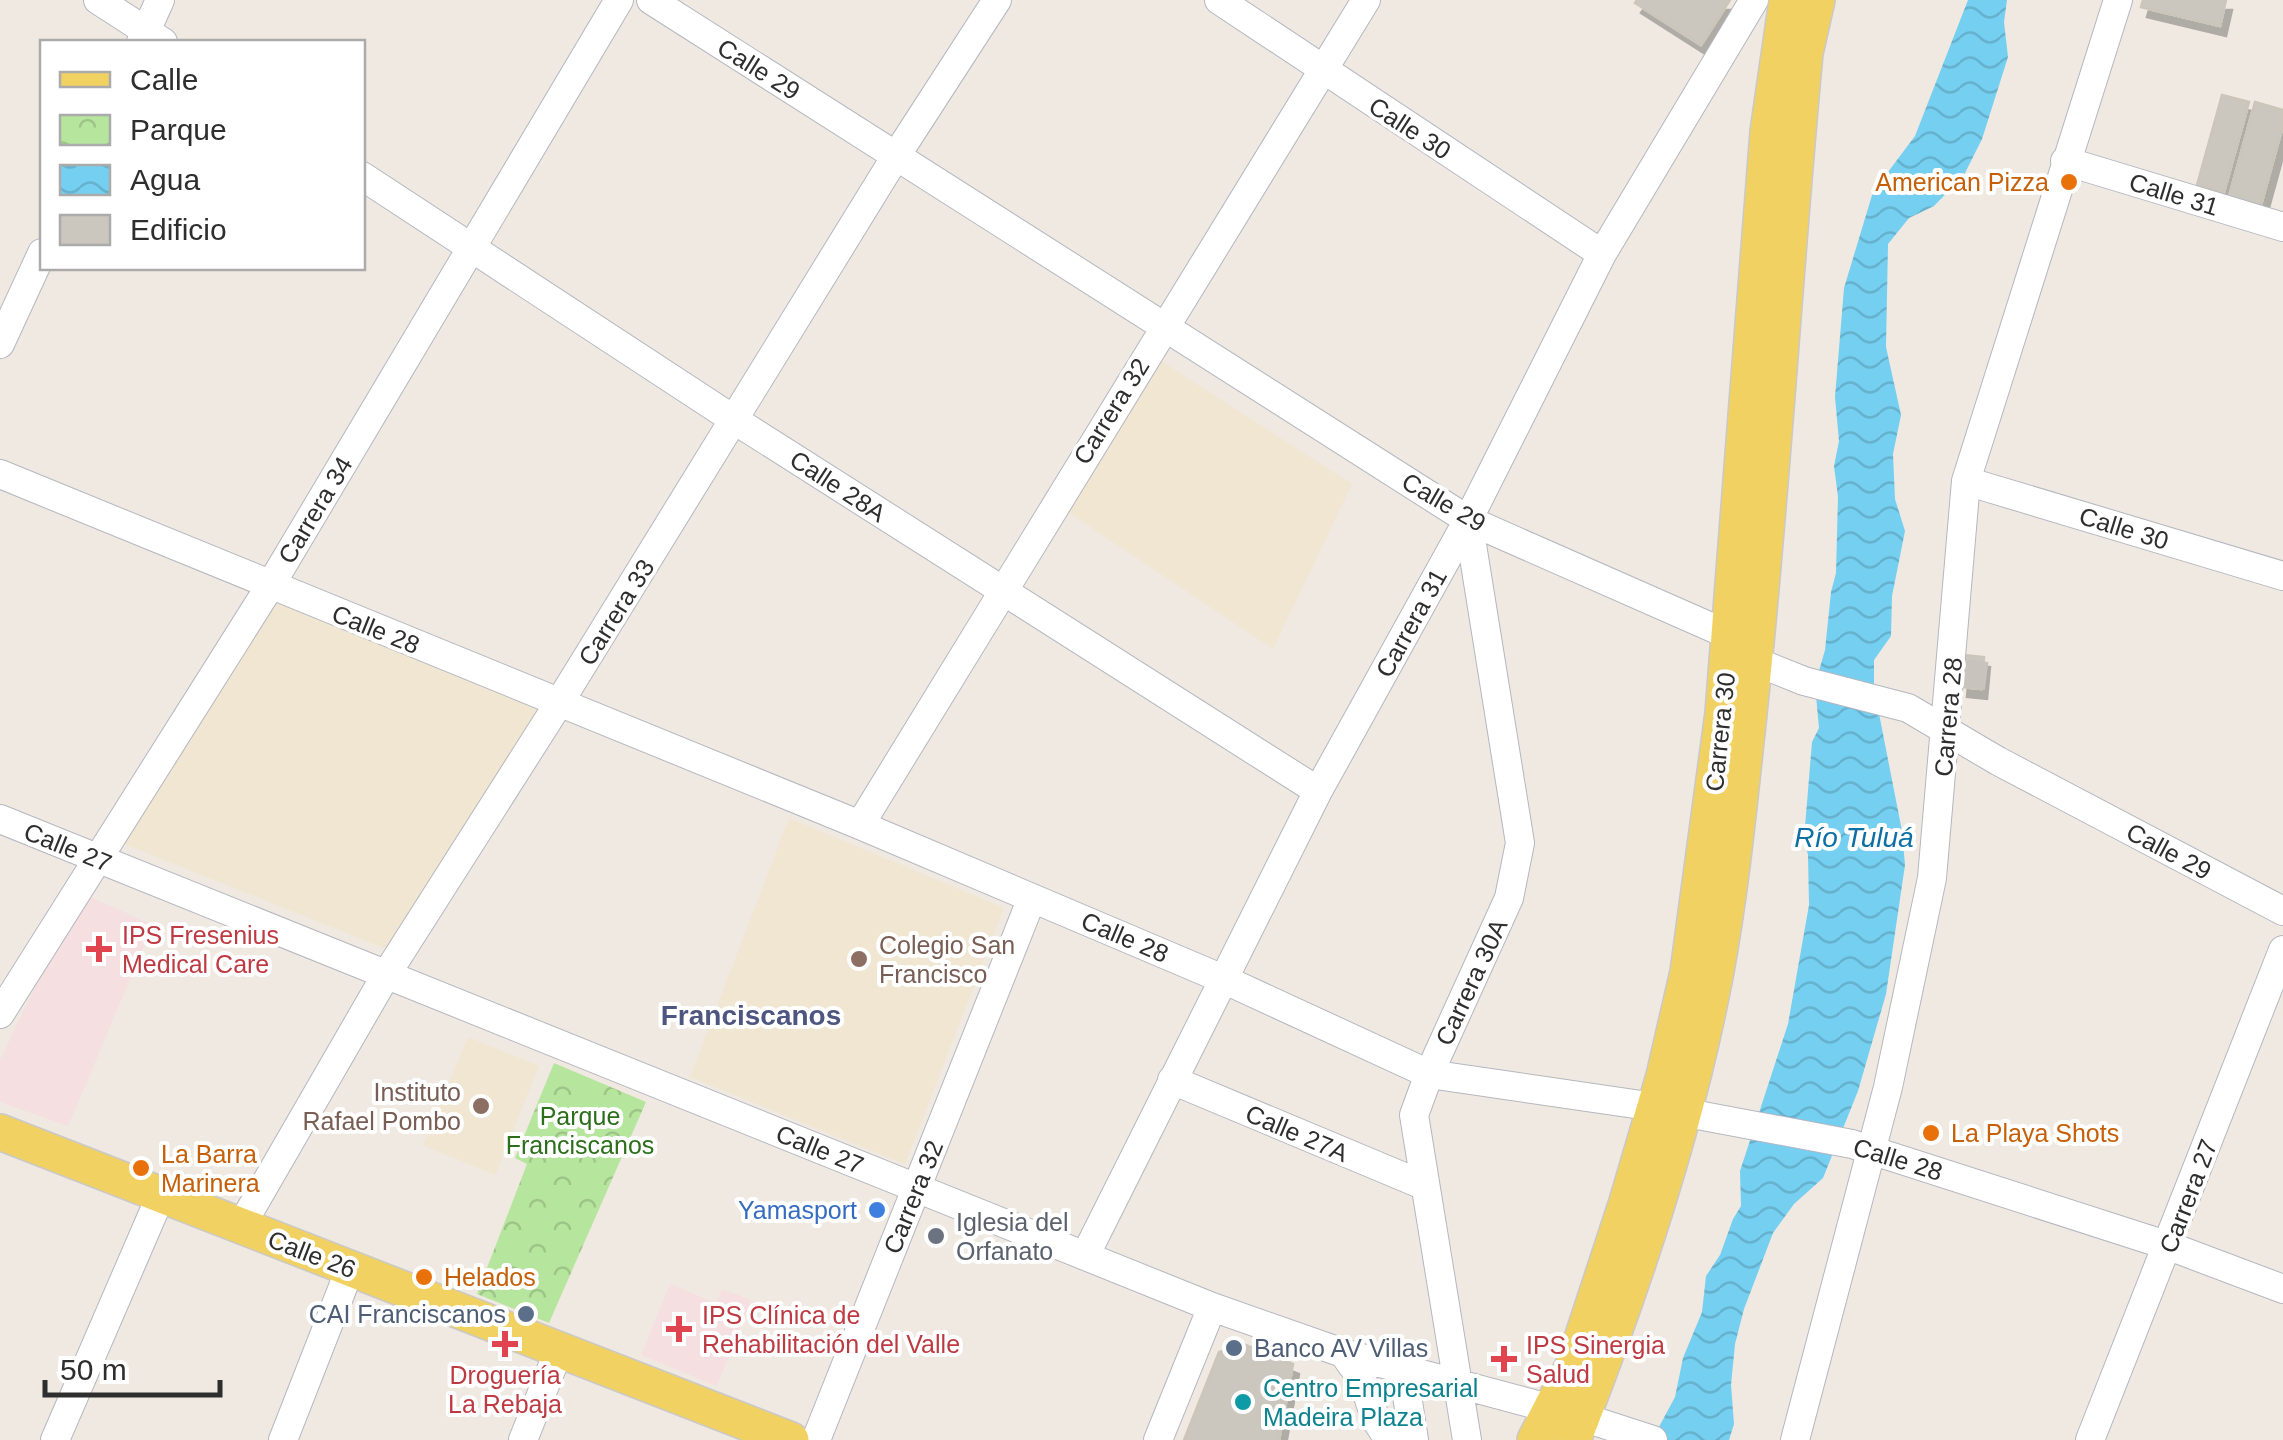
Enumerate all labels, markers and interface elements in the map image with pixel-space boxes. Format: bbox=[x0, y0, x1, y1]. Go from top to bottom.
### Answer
street label: Calle 29 bbox=[713, 33, 805, 105]
legend bbox=[40, 40, 365, 270]
text: Calle bbox=[130, 63, 198, 96]
street label: Calle 30 bbox=[1364, 91, 1456, 165]
text: Parque bbox=[130, 113, 227, 146]
text: Agua bbox=[130, 163, 200, 196]
street label: Calle 31 bbox=[2126, 167, 2222, 221]
place label: American Pizza bbox=[1875, 168, 2049, 196]
marker: American Pizza bbox=[2058, 171, 2080, 193]
text: Edificio bbox=[130, 213, 227, 246]
street label: Carrera 32 bbox=[1067, 353, 1155, 469]
street label: Calle 28A bbox=[785, 445, 891, 527]
street label: Carrera 34 bbox=[272, 451, 358, 568]
street label: Calle 29 bbox=[1397, 467, 1491, 537]
street label: Calle 30 bbox=[2076, 501, 2172, 555]
street label: Carrera 33 bbox=[572, 554, 660, 670]
street label: Carrera 31 bbox=[1370, 564, 1452, 682]
street label: Calle 28 bbox=[328, 599, 424, 659]
street label: Carrera 28 bbox=[1929, 656, 1967, 778]
street label: Carrera 30 bbox=[1700, 671, 1740, 793]
street label: Calle 27 bbox=[20, 817, 116, 877]
street label: Calle 29 bbox=[2122, 817, 2216, 885]
water label: Río Tuluá bbox=[1794, 822, 1914, 853]
street label: Calle 28 bbox=[1077, 906, 1173, 968]
street label: Carrera 30A bbox=[1430, 914, 1513, 1050]
place label: IPS Fresenius Medical Care bbox=[122, 921, 279, 978]
place label: Colegio San Francisco bbox=[879, 931, 1015, 988]
marker: IPS Fresenius Medical Care bbox=[86, 936, 112, 962]
marker: Colegio San Francisco bbox=[848, 948, 870, 970]
district label: Franciscanos bbox=[661, 1000, 841, 1031]
place label: Instituto Rafael Pombo bbox=[303, 1078, 461, 1135]
marker: Instituto Rafael Pombo bbox=[470, 1095, 492, 1117]
street label: Calle 27A bbox=[1242, 1099, 1353, 1167]
park label: Parque Franciscanos bbox=[506, 1102, 654, 1159]
street label: Calle 27 bbox=[772, 1119, 868, 1179]
place label: La Playa Shots bbox=[1951, 1119, 2119, 1147]
marker: La Playa Shots bbox=[1920, 1122, 1942, 1144]
street label: Calle 28 bbox=[1850, 1132, 1946, 1186]
street label: Carrera 27 bbox=[2154, 1135, 2222, 1257]
street label: Carrera 32 bbox=[878, 1136, 948, 1258]
place label: La Barra Marinera bbox=[161, 1140, 260, 1197]
marker: La Barra Marinera bbox=[130, 1157, 152, 1179]
place label: Yamasport bbox=[738, 1196, 857, 1224]
marker: Yamasport bbox=[866, 1199, 888, 1221]
place label: Iglesia del Orfanato bbox=[956, 1208, 1069, 1265]
street label: Calle 26 bbox=[264, 1224, 360, 1284]
marker: Iglesia del Orfanato bbox=[925, 1225, 947, 1247]
place label: Helados bbox=[444, 1263, 536, 1291]
marker: Helados bbox=[413, 1266, 435, 1288]
place label: CAI Franciscanos bbox=[309, 1300, 506, 1328]
place label: IPS Clínica de Rehabilitación del Valle bbox=[702, 1301, 960, 1358]
marker: CAI Franciscanos bbox=[515, 1303, 537, 1325]
marker: IPS Clínica de Rehabilitación del Valle bbox=[666, 1316, 692, 1342]
place label: IPS Sinergia Salud bbox=[1526, 1331, 1665, 1388]
marker: Droguería La Rebaja bbox=[494, 1333, 516, 1355]
place label: Banco AV Villas bbox=[1254, 1334, 1428, 1362]
scale bar bbox=[45, 1335, 220, 1397]
marker: Banco AV Villas bbox=[1223, 1337, 1245, 1359]
marker: IPS Sinergia Salud bbox=[1491, 1346, 1517, 1372]
text: 50 m bbox=[60, 1353, 127, 1386]
place label: Droguería La Rebaja bbox=[448, 1361, 562, 1418]
place label: Centro Empresarial Madeira Plaza bbox=[1263, 1374, 1478, 1431]
marker: Centro Empresarial Madeira Plaza bbox=[1232, 1391, 1254, 1413]

